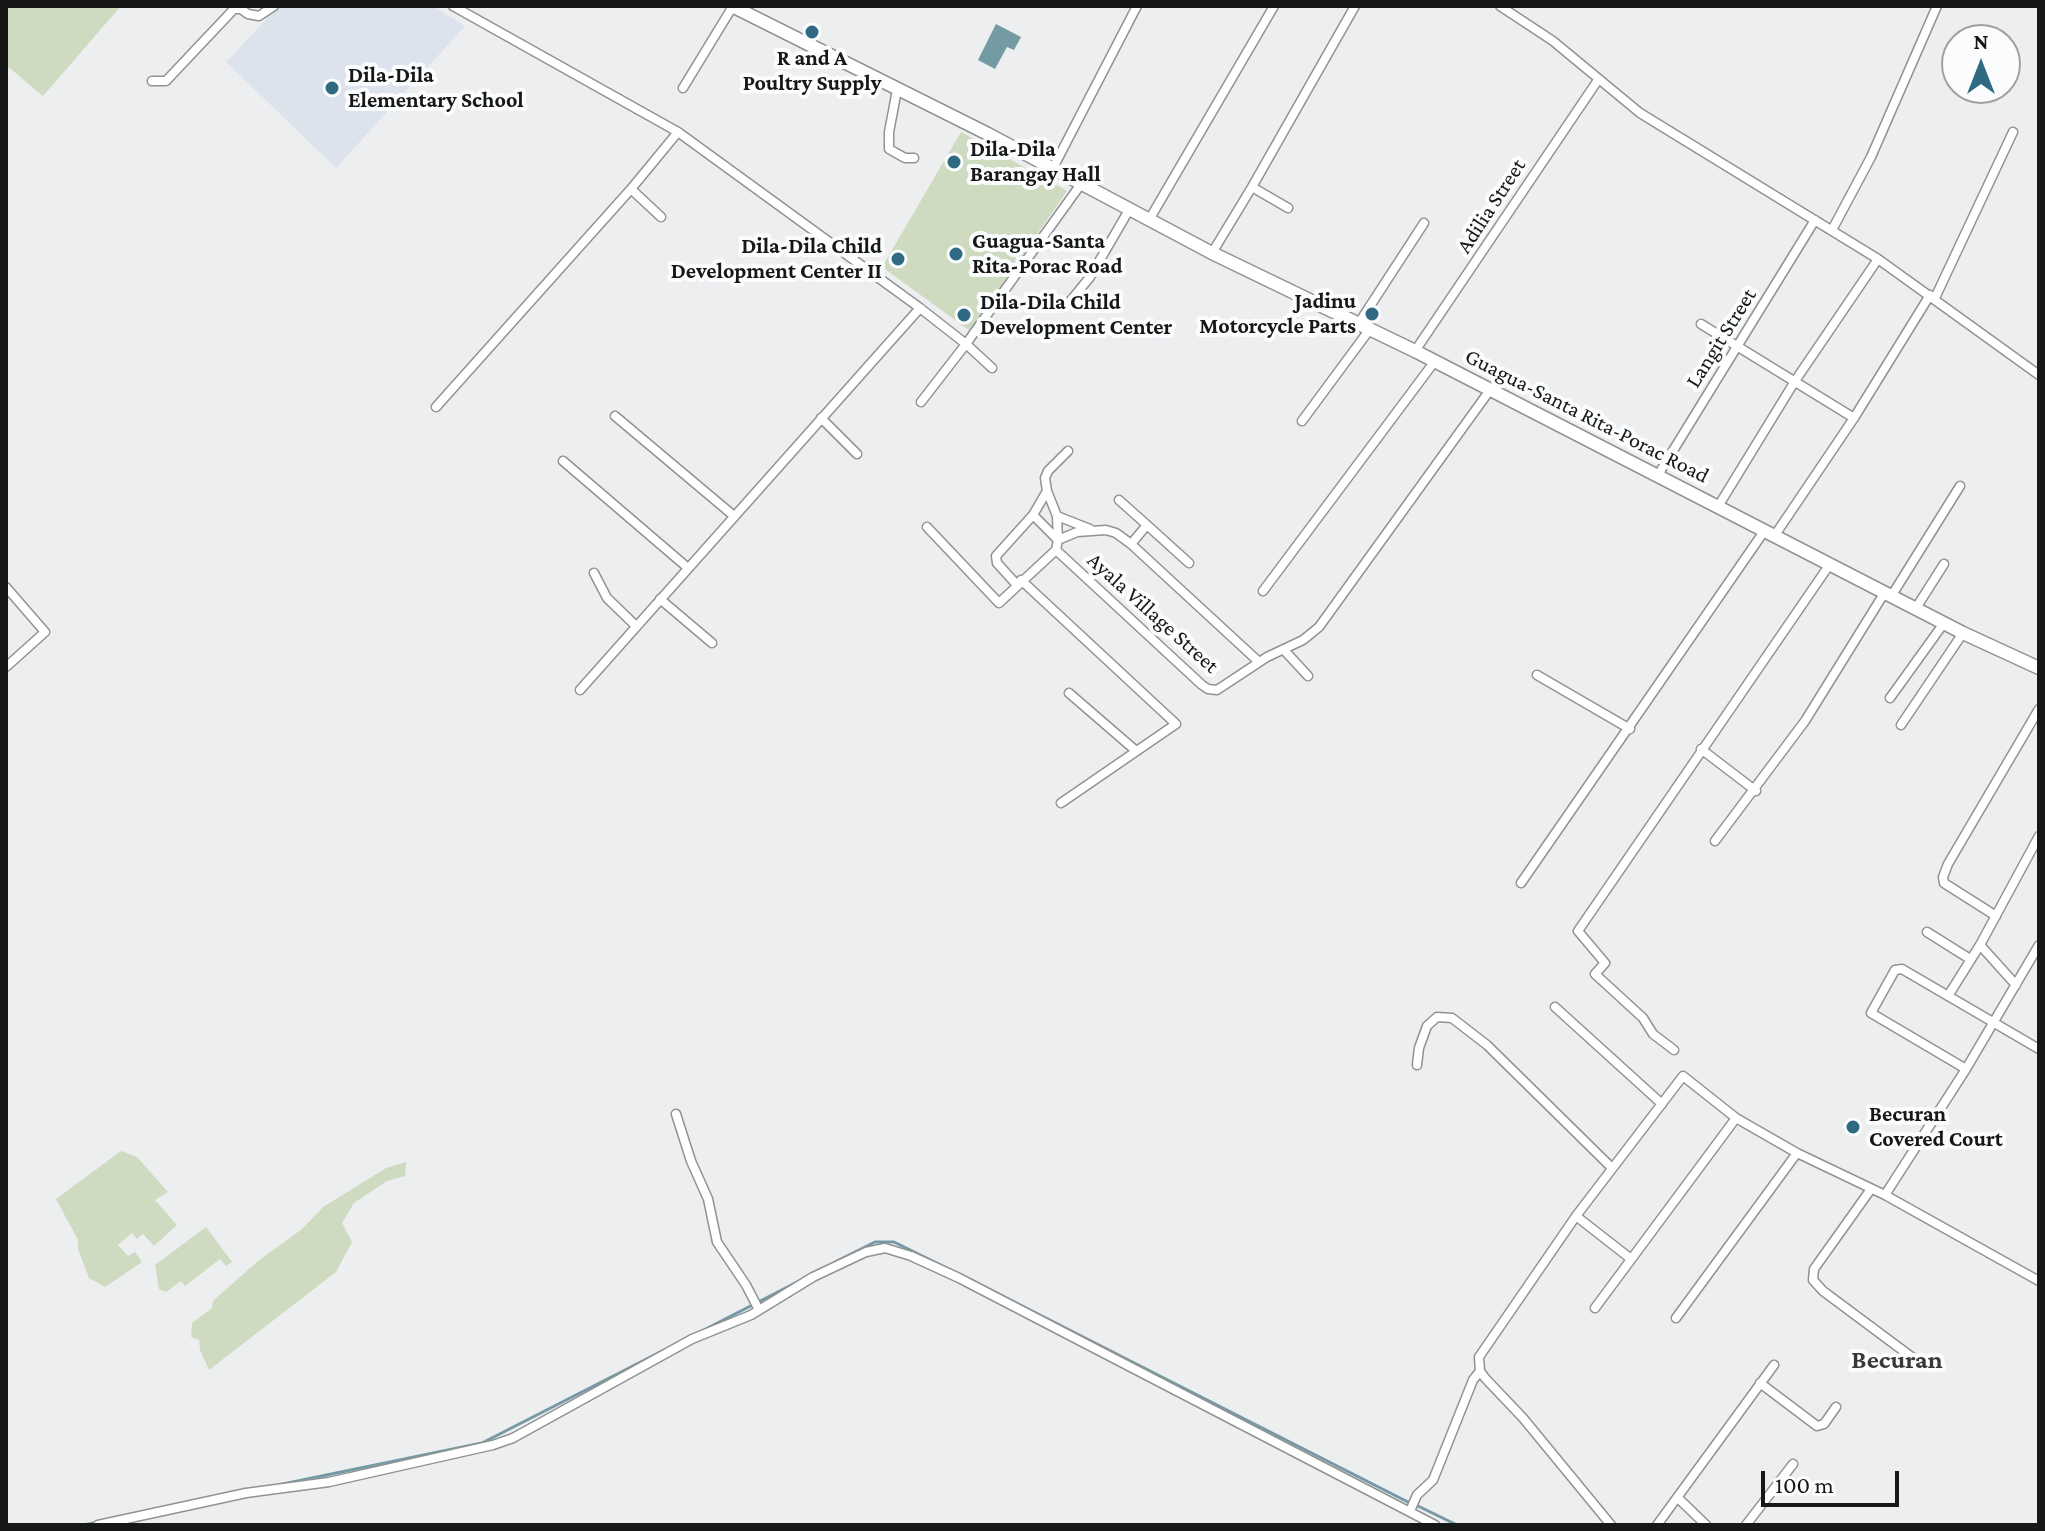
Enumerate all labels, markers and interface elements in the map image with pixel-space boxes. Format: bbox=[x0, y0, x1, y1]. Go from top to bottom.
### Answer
marker: R and A Poultry Supply bbox=[803, 23, 821, 41]
north arrow bbox=[1941, 24, 2021, 104]
text: N bbox=[1974, 29, 1989, 54]
place label: R and A Poultry Supply bbox=[743, 45, 881, 96]
place label: Dila-Dila Elementary School bbox=[348, 62, 524, 114]
marker: Dila-Dila Elementary School bbox=[323, 79, 341, 97]
place label: Dila-Dila Barangay Hall bbox=[970, 136, 1101, 188]
marker: Dila-Dila Barangay Hall bbox=[945, 153, 963, 171]
street label: Adilia Street bbox=[1451, 154, 1531, 258]
place label: Guagua-Santa Rita-Porac Road bbox=[972, 228, 1122, 280]
place label: Dila-Dila Child Development Center II bbox=[671, 233, 882, 284]
marker: Guagua-Santa Rita-Porac Road bbox=[947, 245, 965, 263]
marker: Dila-Dila Child Development Center II bbox=[889, 250, 907, 268]
street label: Langit Street bbox=[1680, 283, 1762, 393]
place label: Jadinu Motorcycle Parts bbox=[1199, 288, 1356, 340]
place label: Dila-Dila Child Development Center bbox=[980, 289, 1172, 340]
marker: Jadinu Motorcycle Parts bbox=[1363, 305, 1381, 323]
marker: Dila-Dila Child Development Center bbox=[955, 306, 973, 324]
street label: Guagua-Santa Rita-Porac Road bbox=[1461, 343, 1713, 489]
street label: Ayala Village Street bbox=[1082, 547, 1224, 679]
place label: Becuran Covered Court bbox=[1869, 1101, 2003, 1152]
marker: Becuran Covered Court bbox=[1844, 1118, 1862, 1136]
district label: Becuran bbox=[1851, 1344, 1943, 1376]
scale bar bbox=[1765, 1455, 1903, 1505]
text: 100 m bbox=[1775, 1471, 1834, 1498]

